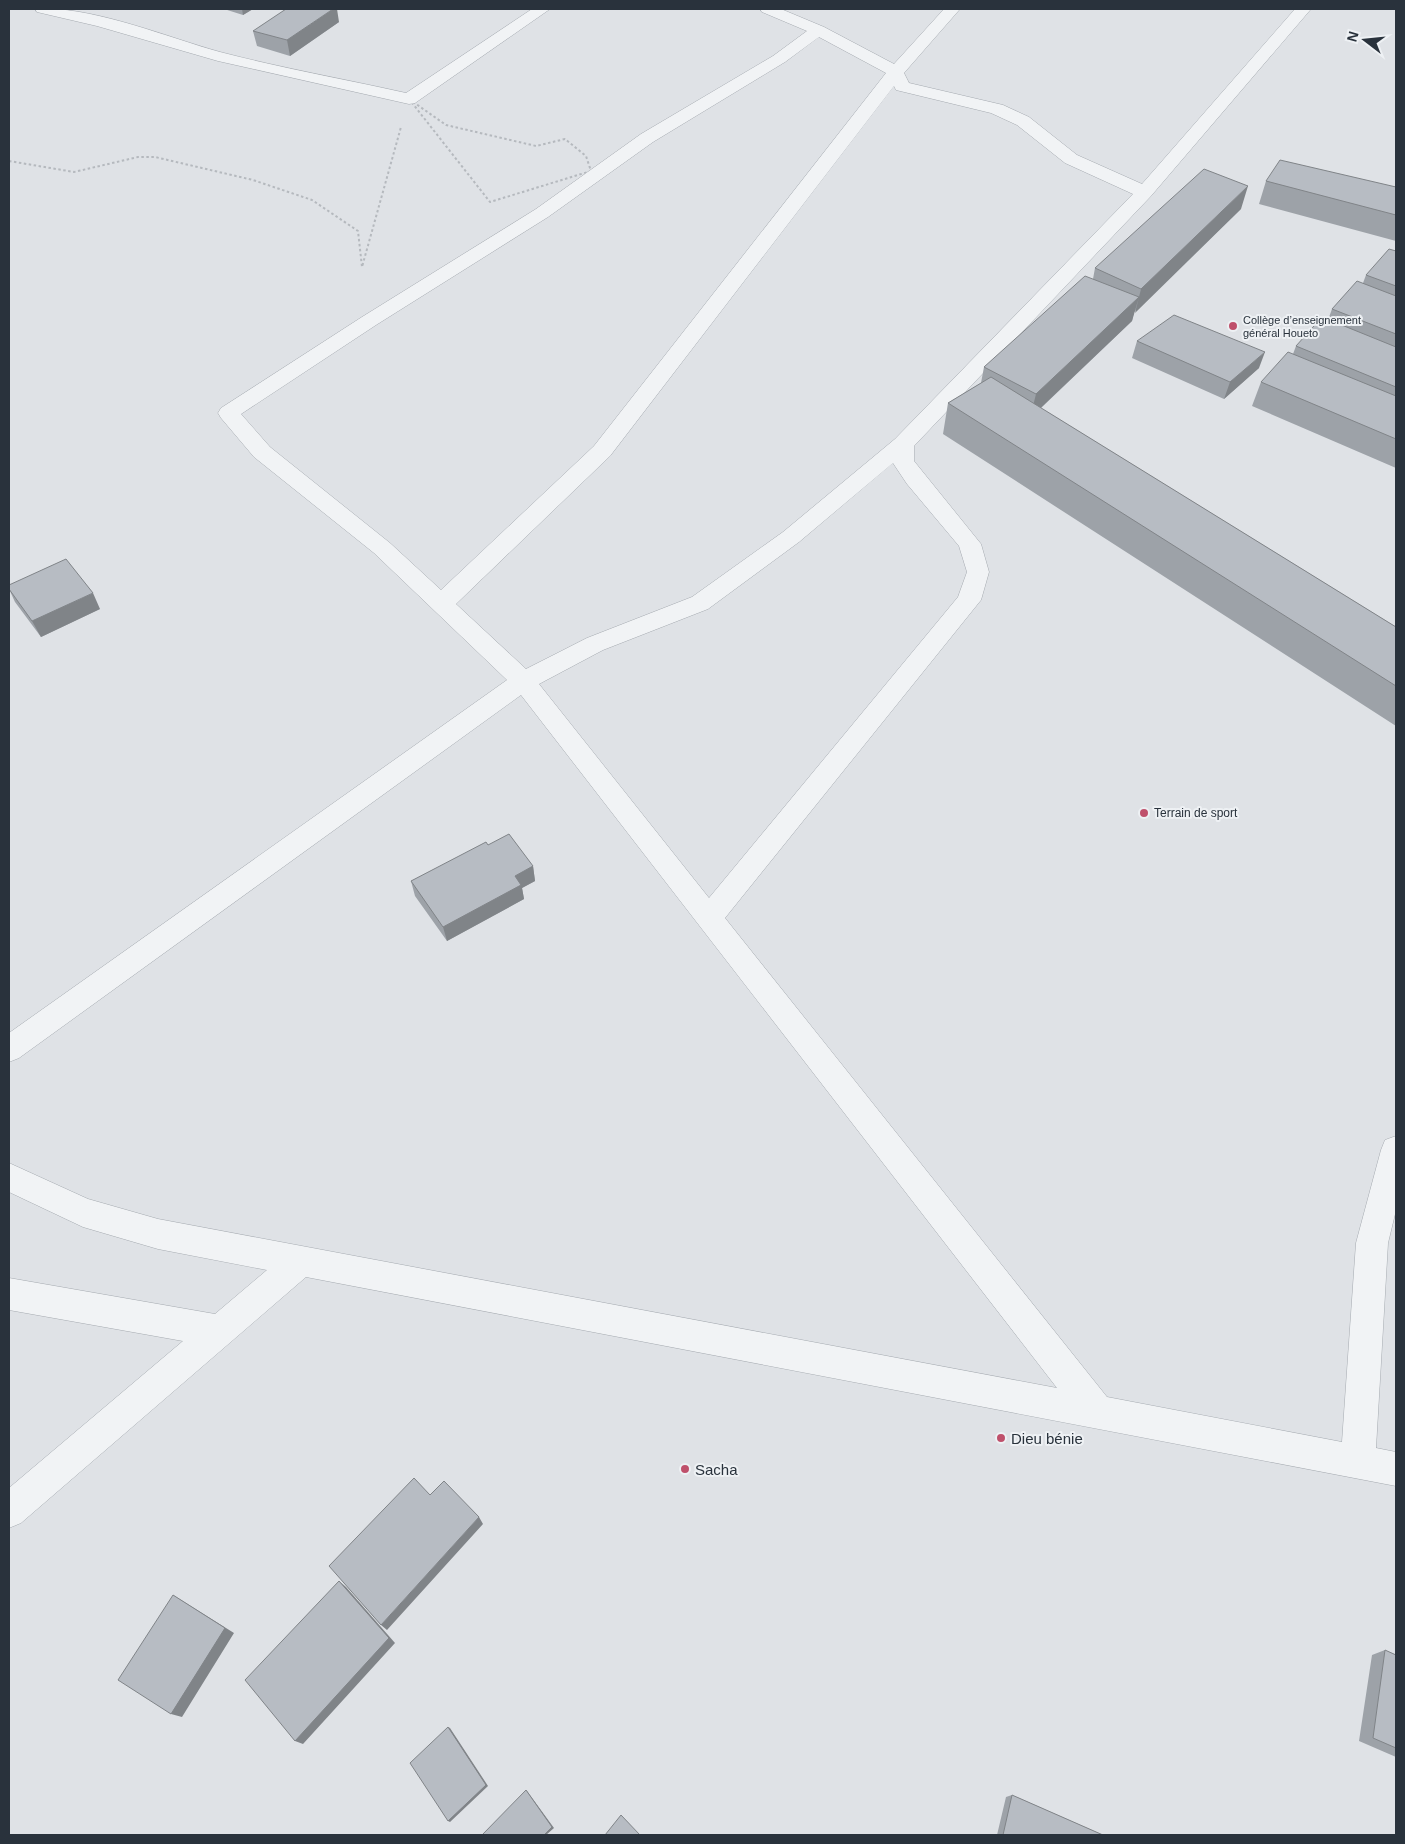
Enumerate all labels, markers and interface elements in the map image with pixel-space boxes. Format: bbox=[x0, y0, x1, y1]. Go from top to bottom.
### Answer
north arrow bbox=[1340, 15, 1390, 65]
text: N bbox=[1343, 29, 1362, 43]
place label: Collège d’enseignement général Houeto bbox=[1243, 314, 1361, 339]
marker: Collège d’enseignement général Houeto bbox=[1227, 320, 1239, 332]
place label: Terrain de sport bbox=[1154, 806, 1238, 820]
marker: Terrain de sport bbox=[1138, 807, 1150, 819]
place label: Dieu bénie bbox=[1011, 1430, 1083, 1447]
marker: Dieu bénie bbox=[995, 1432, 1007, 1444]
place label: Sacha bbox=[695, 1461, 738, 1478]
marker: Sacha bbox=[679, 1463, 691, 1475]

